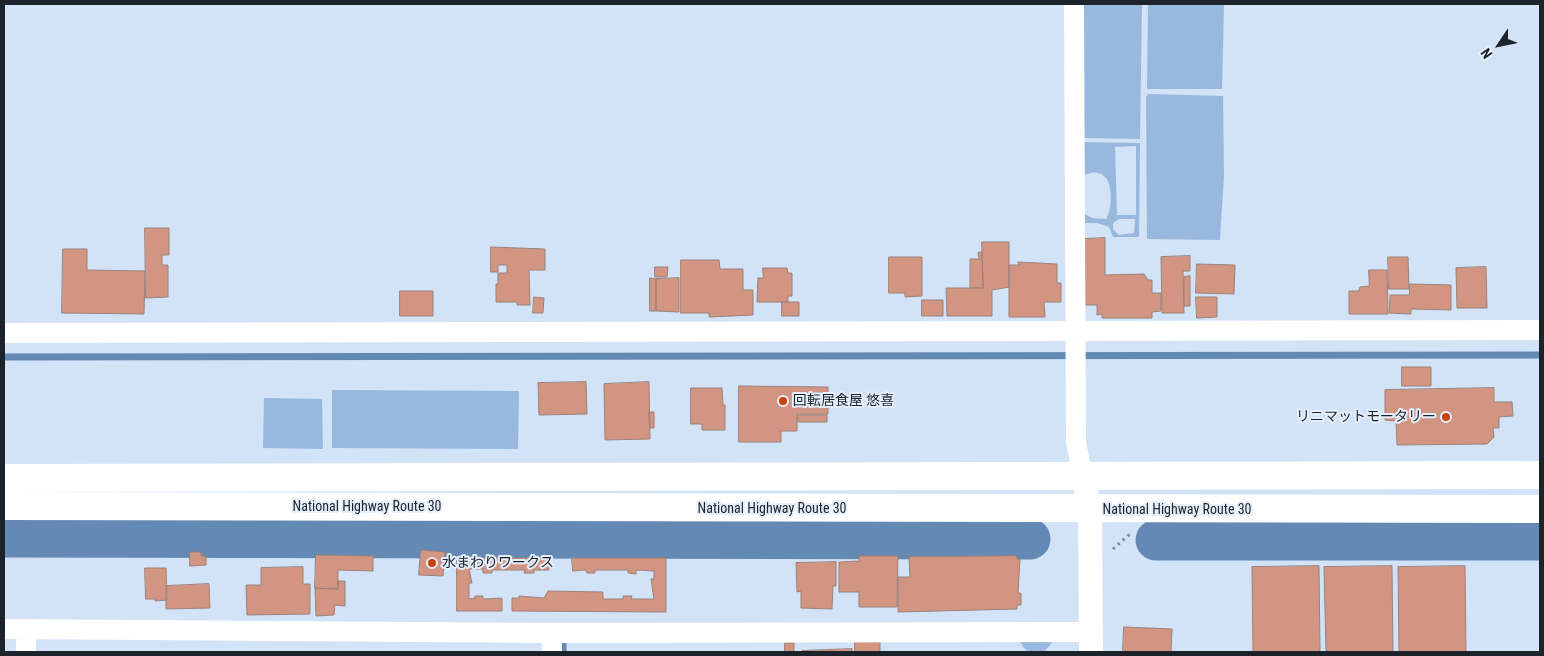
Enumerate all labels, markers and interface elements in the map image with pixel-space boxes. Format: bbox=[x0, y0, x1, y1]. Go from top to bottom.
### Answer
north arrow bbox=[1474, 20, 1524, 70]
text: N bbox=[1478, 45, 1496, 61]
place label: 回転居食屋 悠喜 bbox=[793, 393, 894, 409]
marker: 回転居食屋 悠喜 bbox=[777, 395, 789, 407]
place label: リニマットモータリー bbox=[1296, 409, 1436, 425]
marker: リニマットモータリー bbox=[1440, 411, 1452, 423]
street label: National Highway Route 30 bbox=[293, 499, 441, 515]
street label: National Highway Route 30 bbox=[698, 501, 846, 517]
street label: National Highway Route 30 bbox=[1103, 502, 1251, 518]
place label: 水まわりワークス bbox=[442, 555, 554, 571]
marker: 水まわりワークス bbox=[426, 557, 438, 569]

